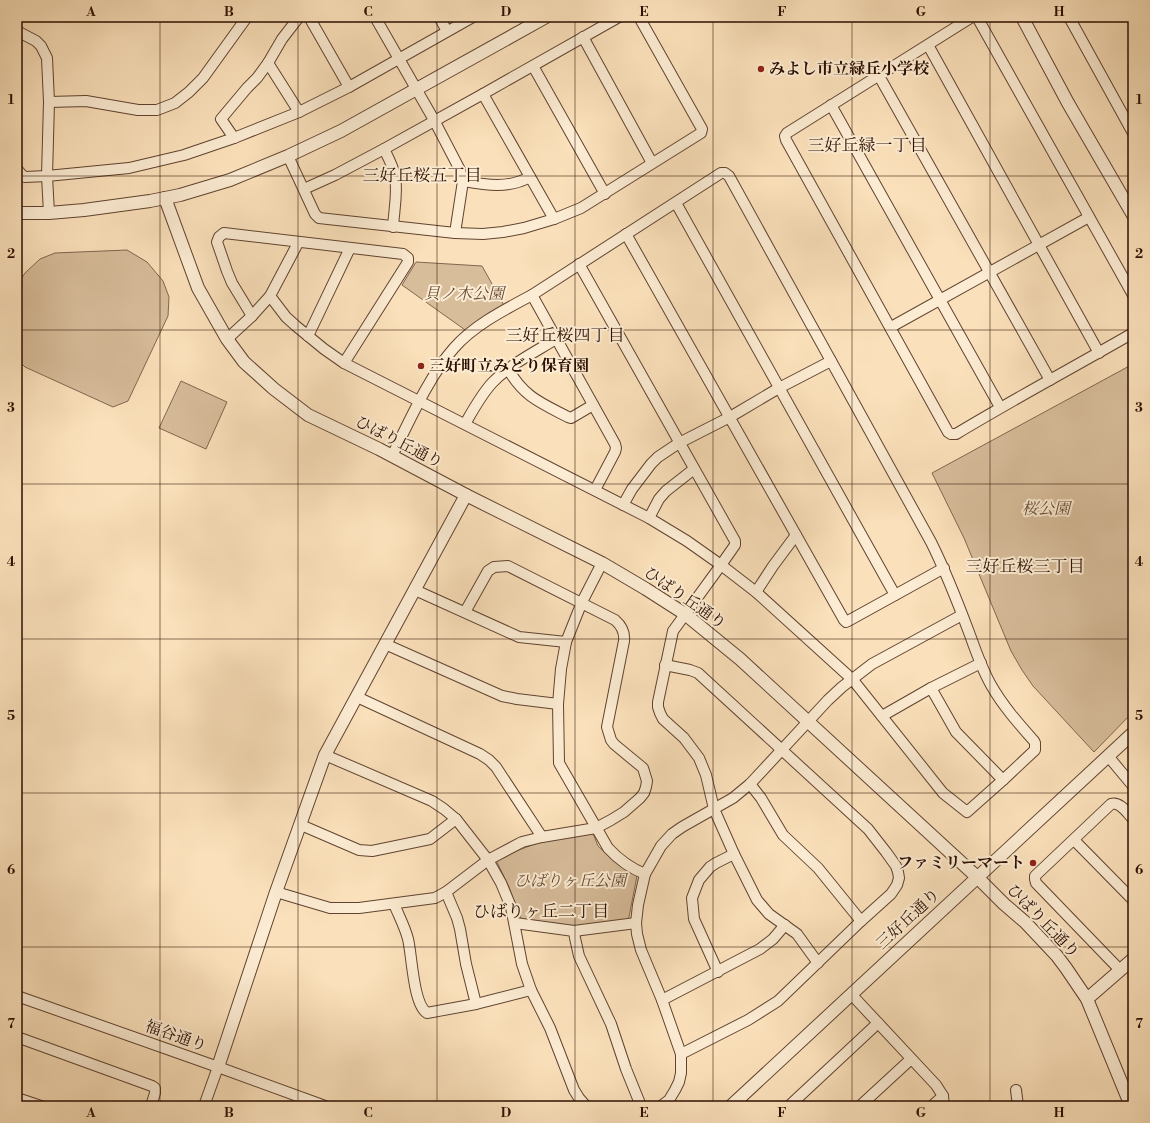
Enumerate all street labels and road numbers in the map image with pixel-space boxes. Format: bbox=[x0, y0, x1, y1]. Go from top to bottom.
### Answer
street label: ひばり丘通り bbox=[352, 411, 446, 473]
street label: ひばり丘通り bbox=[640, 562, 730, 634]
street label: ひばり丘通り bbox=[1002, 880, 1084, 962]
street label: 三好丘通り bbox=[872, 884, 944, 954]
street label: 福谷通り bbox=[142, 1016, 210, 1056]

